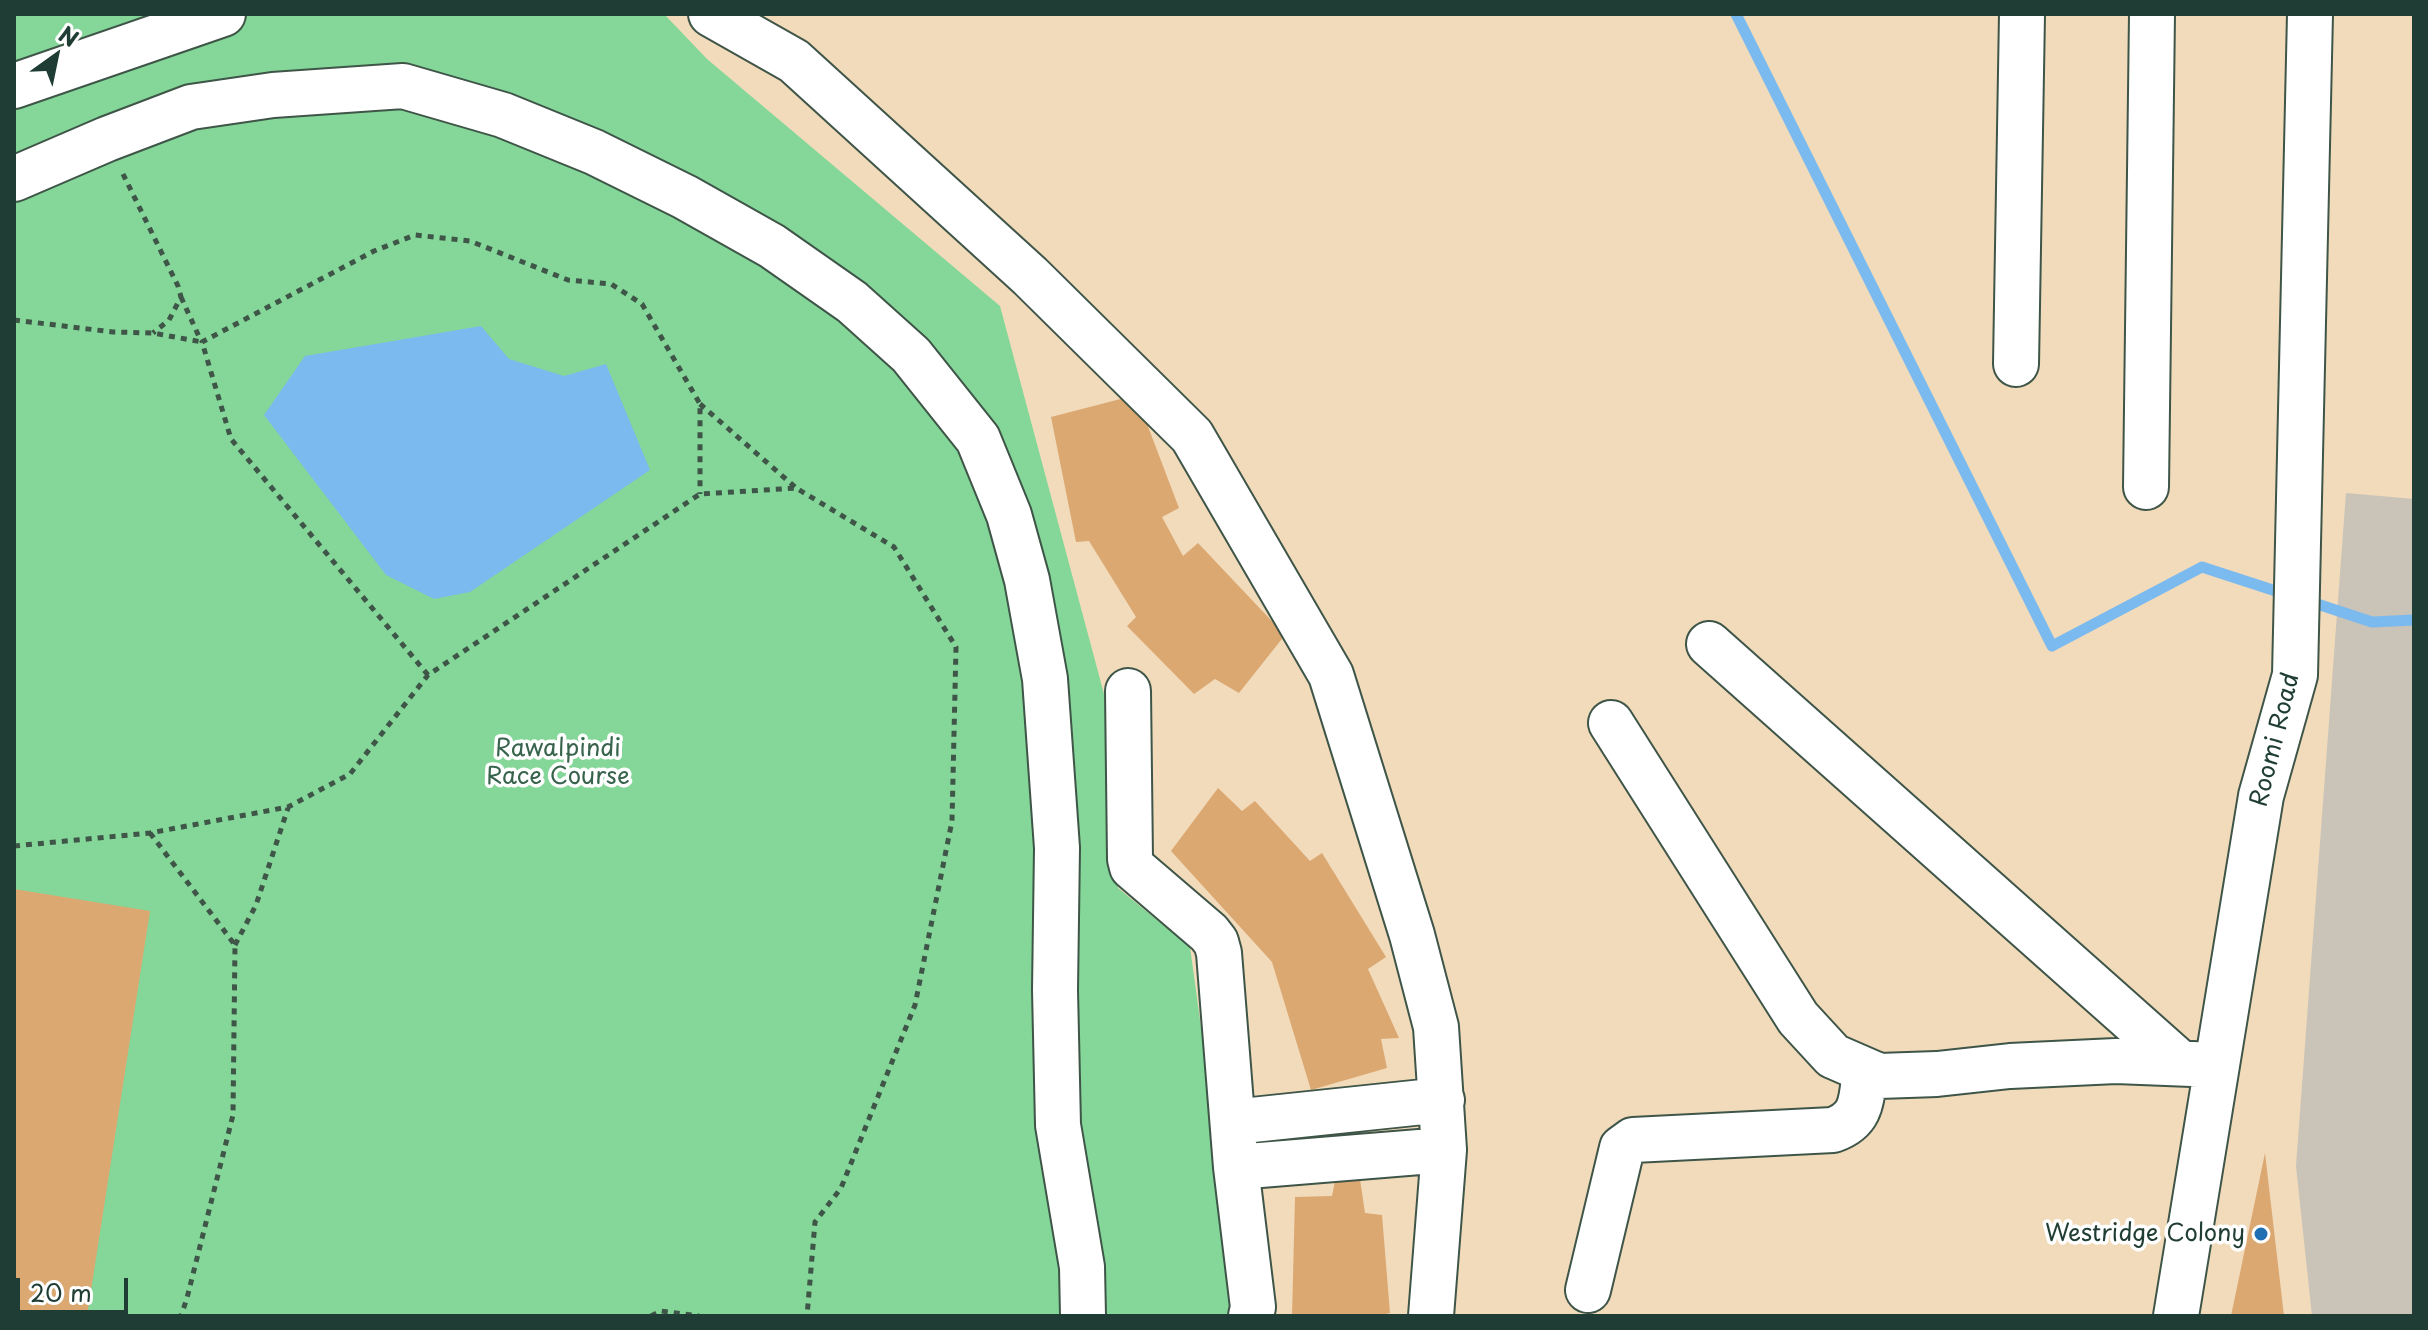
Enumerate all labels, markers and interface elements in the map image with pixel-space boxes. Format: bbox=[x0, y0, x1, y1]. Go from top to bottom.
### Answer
north arrow bbox=[16, 16, 96, 96]
text: N bbox=[53, 17, 86, 54]
street label: Roomi Road bbox=[2245, 670, 2307, 810]
park label: Rawalpindi Race Course bbox=[486, 735, 630, 791]
place label: Westridge Colony bbox=[2045, 1220, 2245, 1248]
marker: Westridge Colony bbox=[2252, 1225, 2270, 1243]
scale bar bbox=[20, 1262, 132, 1312]
text: 20 m bbox=[30, 1274, 92, 1310]

